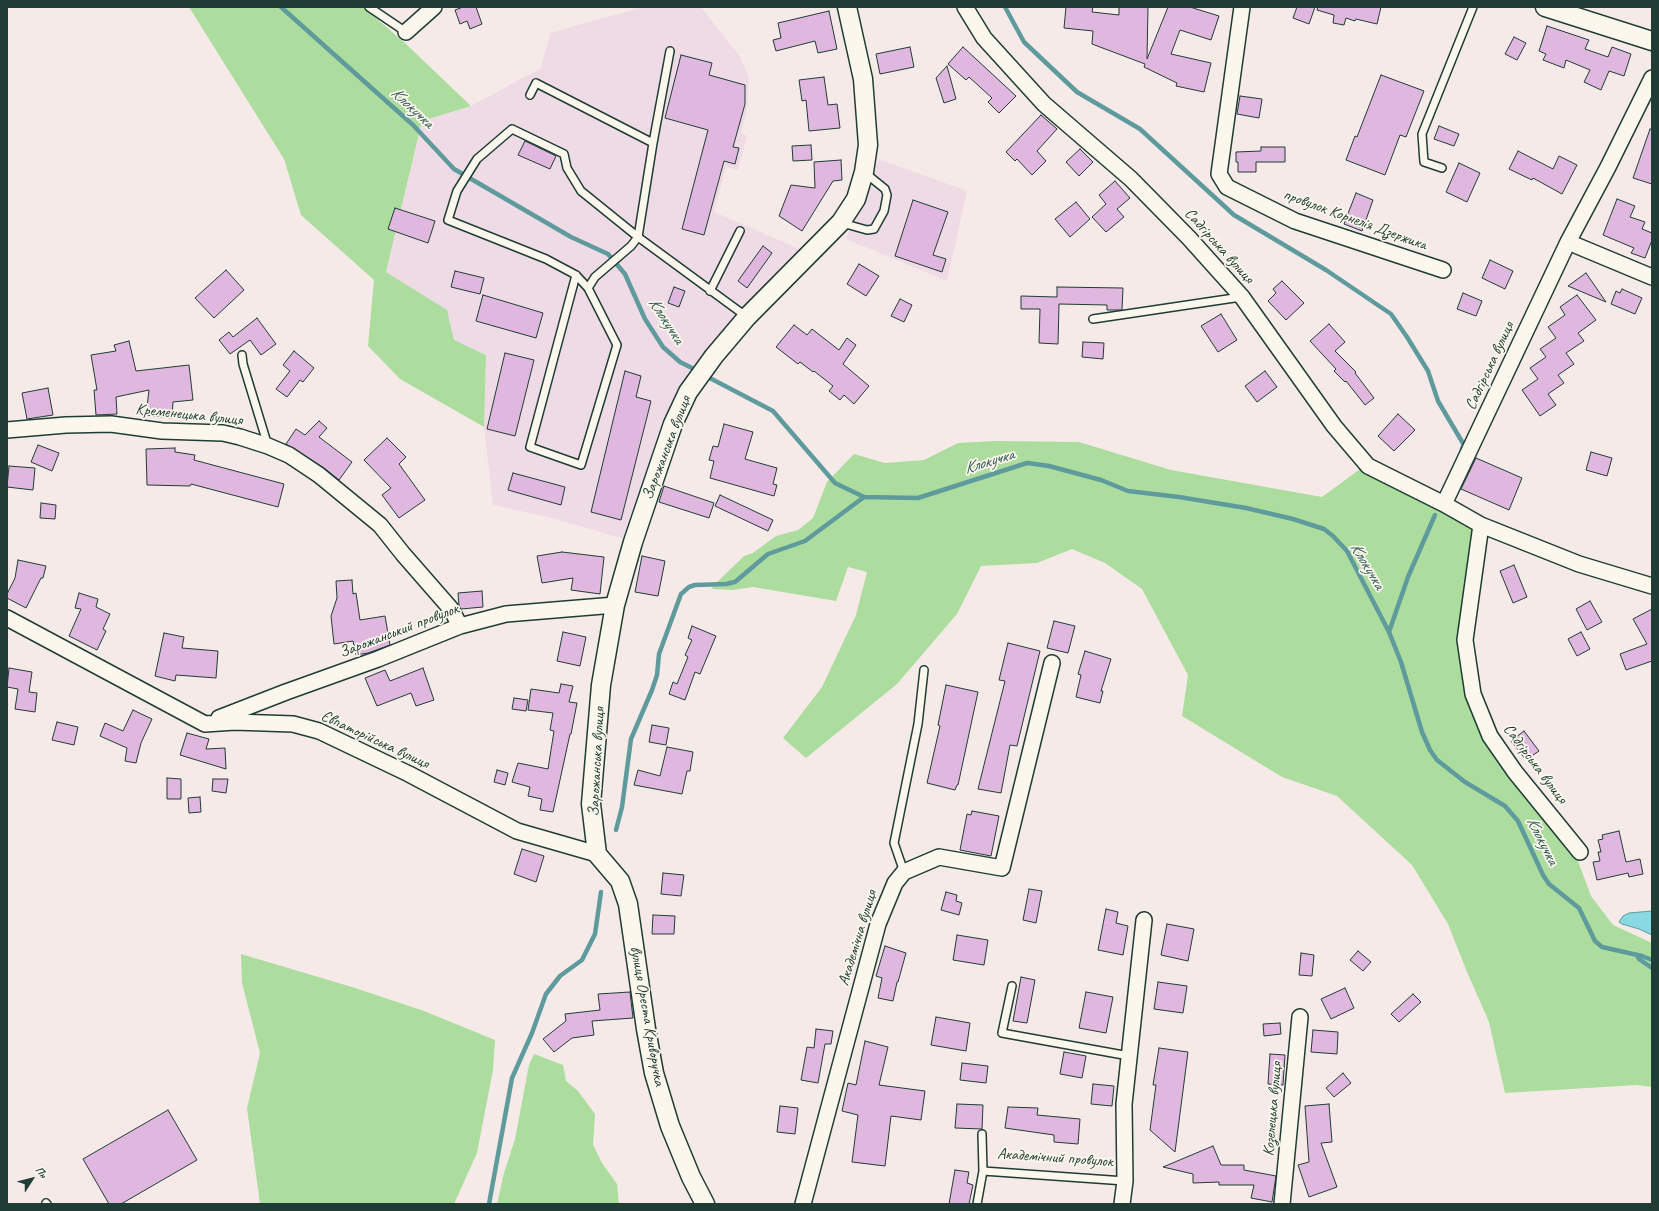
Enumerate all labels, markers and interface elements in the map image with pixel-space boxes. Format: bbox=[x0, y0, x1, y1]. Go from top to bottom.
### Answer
water label: Клокучка bbox=[386, 83, 438, 133]
street label: провулок Корнелія Дзержика bbox=[1281, 185, 1429, 255]
street label: Садгірська вулиця bbox=[1180, 204, 1258, 288]
water label: Клокучка bbox=[644, 294, 688, 348]
street label: Садгірська вулиця bbox=[1461, 319, 1519, 413]
street label: Зарожанська вулиця bbox=[638, 394, 696, 502]
street label: Кременецька вулиця bbox=[135, 400, 243, 430]
water label: Клокучка bbox=[962, 445, 1016, 479]
water label: Клокучка bbox=[1345, 539, 1389, 593]
street label: Зарожанський провулок bbox=[337, 599, 461, 663]
street label: Євпаторійська вулиця bbox=[318, 707, 432, 773]
street label: Зарожанська вулиця bbox=[585, 707, 609, 817]
street label: Садгірська вулиця bbox=[1499, 720, 1571, 808]
water label: Клокучка bbox=[1521, 814, 1563, 868]
street label: Академічна вулиця bbox=[834, 888, 882, 988]
street label: вулиця Ореста Криворучка bbox=[625, 945, 669, 1087]
street label: Козелецька вулиця bbox=[1259, 1061, 1287, 1157]
street label: Академічний провулок bbox=[997, 1144, 1113, 1172]
north arrow bbox=[12, 1159, 52, 1199]
text: Пн bbox=[33, 1163, 51, 1181]

